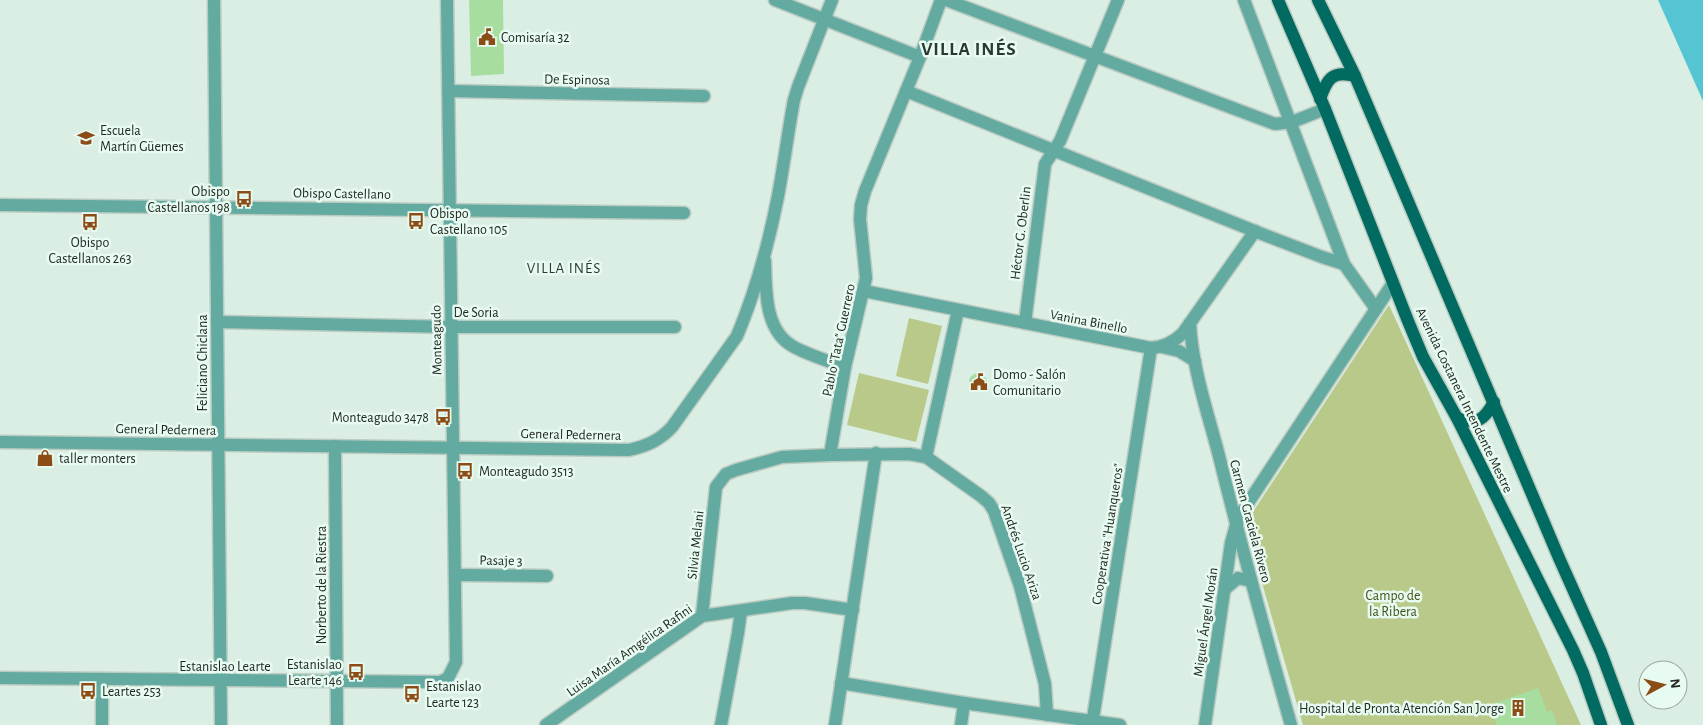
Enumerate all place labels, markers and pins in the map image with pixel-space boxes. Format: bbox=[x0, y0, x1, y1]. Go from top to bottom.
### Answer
public building icon: Comisaría 32 bbox=[477, 27, 497, 47]
place label: Comisaría 32 bbox=[501, 31, 570, 45]
place label: Escuela Martín Güemes bbox=[100, 124, 184, 154]
school or university icon: Escuela Martín Güemes bbox=[76, 128, 96, 148]
place label: Obispo Castellanos 198 bbox=[147, 185, 230, 215]
bus stop icon: Obispo Castellanos 198 bbox=[234, 189, 254, 209]
place label: Obispo Castellano 105 bbox=[430, 207, 508, 237]
bus stop icon: Obispo Castellano 105 bbox=[406, 211, 426, 231]
bus stop icon: Obispo Castellanos 263 bbox=[80, 212, 100, 232]
place label: Obispo Castellanos 263 bbox=[48, 236, 132, 266]
place label: Domo - Salón Comunitario bbox=[993, 368, 1066, 398]
public building icon: Domo - Salón Comunitario bbox=[969, 372, 989, 392]
bus stop icon: Monteagudo 3478 bbox=[433, 407, 453, 427]
place label: Monteagudo 3478 bbox=[332, 411, 429, 425]
shop icon: taller monters bbox=[35, 448, 55, 468]
place label: taller monters bbox=[59, 452, 136, 466]
bus stop icon: Monteagudo 3513 bbox=[455, 461, 475, 481]
place label: Monteagudo 3513 bbox=[479, 465, 574, 479]
place label: Estanislao Learte 146 bbox=[287, 658, 342, 688]
bus stop icon: Estanislao Learte 146 bbox=[346, 662, 366, 682]
place label: Estanislao Learte 123 bbox=[426, 680, 481, 710]
bus stop icon: Leartes 253 bbox=[78, 681, 98, 701]
bus stop icon: Estanislao Learte 123 bbox=[402, 684, 422, 704]
place label: Leartes 253 bbox=[102, 685, 161, 699]
building icon: Hospital de Pronta Atención San Jorge bbox=[1508, 698, 1528, 718]
place label: Hospital de Pronta Atención San Jorge bbox=[1299, 702, 1504, 716]

